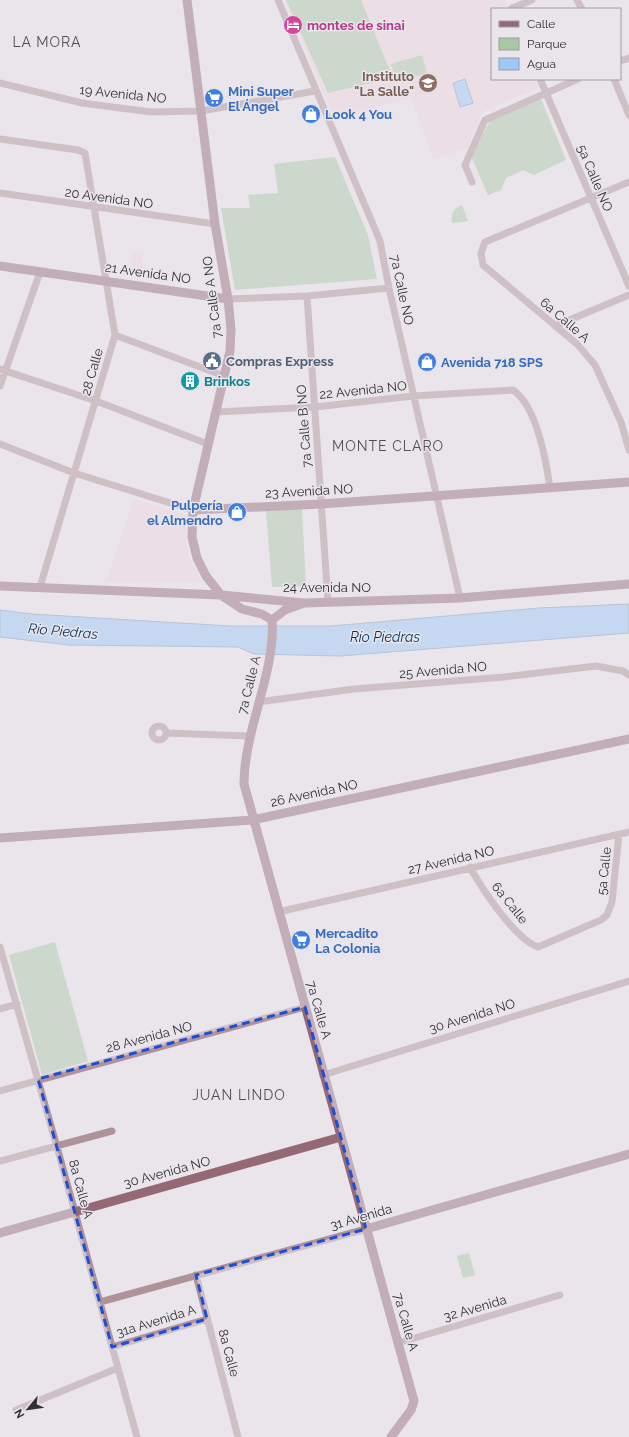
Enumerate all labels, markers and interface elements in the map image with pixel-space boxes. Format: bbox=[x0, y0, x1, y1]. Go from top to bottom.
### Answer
legend bbox=[491, 8, 621, 80]
hotel icon: montes de sinai bbox=[282, 14, 304, 36]
text: Calle bbox=[527, 17, 555, 31]
place label: montes de sinai bbox=[307, 18, 405, 33]
district label: LA MORA bbox=[12, 34, 82, 50]
text: Parque bbox=[527, 37, 567, 51]
text: Agua bbox=[527, 57, 556, 71]
place label: Instituto "La Salle" bbox=[354, 69, 414, 99]
school or university icon: Instituto "La Salle" bbox=[417, 72, 439, 94]
street label: 19 Avenida NO bbox=[79, 82, 168, 106]
place label: Mini Super El Ángel bbox=[228, 84, 294, 114]
supermarket icon: Mini Super El Ángel bbox=[203, 87, 225, 109]
shop icon: Look 4 You bbox=[300, 103, 322, 125]
place label: Look 4 You bbox=[325, 107, 392, 122]
street label: 5a Calle NO bbox=[574, 142, 616, 214]
street label: 20 Avenida NO bbox=[64, 184, 154, 212]
street label: 7a Calle NO bbox=[387, 254, 417, 327]
street label: 7a Calle A NO bbox=[200, 255, 224, 339]
street label: 21 Avenida NO bbox=[104, 260, 192, 286]
street label: 6a Calle A bbox=[537, 294, 593, 346]
street label: 28 Calle bbox=[78, 346, 106, 397]
public building icon: Compras Express bbox=[201, 350, 223, 372]
shop icon: Avenida 718 SPS bbox=[416, 351, 438, 373]
place label: Compras Express bbox=[226, 354, 334, 369]
place label: Avenida 718 SPS bbox=[441, 355, 543, 370]
building icon: Brinkos bbox=[179, 370, 201, 392]
place label: Brinkos bbox=[204, 374, 251, 389]
street label: 22 Avenida NO bbox=[319, 378, 408, 402]
street label: 7a Calle B NO bbox=[294, 384, 314, 468]
district label: MONTE CLARO bbox=[332, 438, 444, 454]
street label: 23 Avenida NO bbox=[265, 481, 354, 501]
place label: Pulpería el Almendro bbox=[147, 498, 224, 528]
shop icon: Pulpería el Almendro bbox=[226, 501, 248, 523]
street label: 24 Avenida NO bbox=[283, 580, 371, 595]
water label: Río Piedras bbox=[27, 620, 99, 642]
water label: Río Piedras bbox=[350, 629, 420, 645]
street label: 7a Calle A bbox=[234, 654, 264, 716]
street label: 25 Avenida NO bbox=[398, 659, 488, 681]
street label: 26 Avenida NO bbox=[269, 776, 359, 810]
street label: 27 Avenida NO bbox=[406, 843, 496, 877]
street label: 5a Calle bbox=[594, 846, 614, 896]
street label: 6a Calle bbox=[489, 879, 531, 927]
place label: Mercadito La Colonia bbox=[315, 926, 381, 956]
supermarket icon: Mercadito La Colonia bbox=[290, 929, 312, 951]
street label: 7a Calle A bbox=[304, 979, 335, 1041]
street label: 30 Avenida NO bbox=[427, 996, 517, 1036]
street label: 28 Avenida NO bbox=[104, 1018, 194, 1056]
district label: JUAN LINDO bbox=[192, 1087, 286, 1103]
street label: 30 Avenida NO bbox=[122, 1153, 212, 1191]
street label: 8a Calle A bbox=[66, 1158, 96, 1220]
street label: 31 Avenida bbox=[328, 1201, 394, 1233]
street label: 7a Calle A bbox=[391, 1291, 422, 1353]
street label: 32 Avenida bbox=[442, 1292, 508, 1324]
street label: 31a Avenida A bbox=[114, 1302, 198, 1340]
street label: 8a Calle bbox=[215, 1327, 243, 1379]
north arrow bbox=[8, 1389, 48, 1429]
text: N bbox=[12, 1407, 27, 1420]

